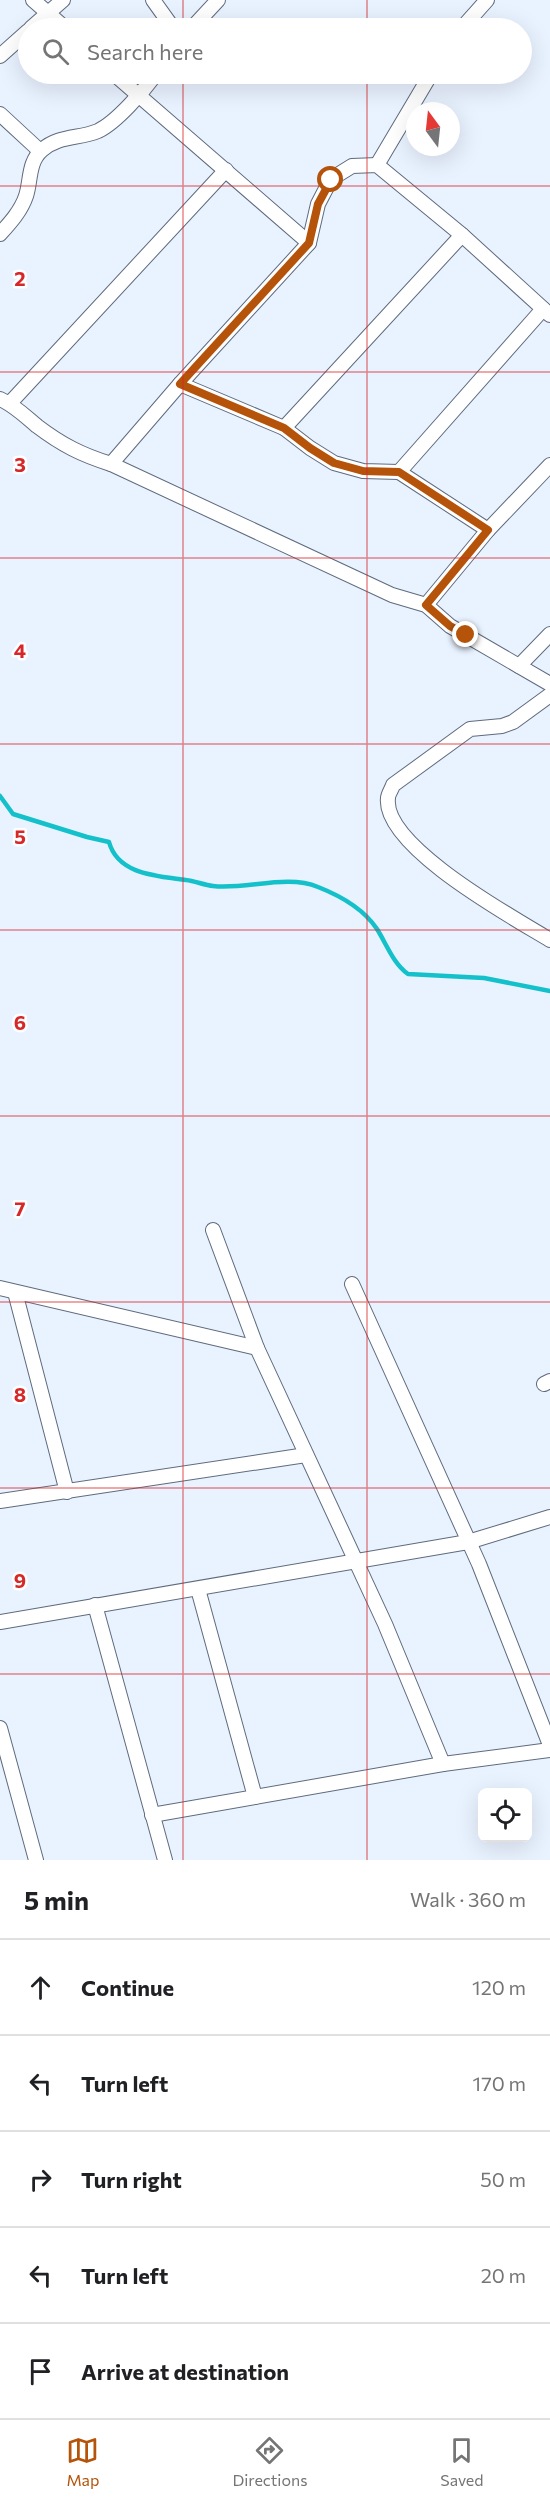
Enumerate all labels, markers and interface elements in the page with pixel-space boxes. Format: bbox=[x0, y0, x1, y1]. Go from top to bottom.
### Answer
search box bbox=[18, 18, 532, 84]
icon: search bbox=[39, 35, 72, 68]
text: Search here bbox=[87, 38, 203, 65]
north arrow bbox=[406, 102, 460, 156]
route start bbox=[317, 166, 343, 192]
text: 2 bbox=[14, 266, 26, 290]
text: 3 bbox=[14, 452, 26, 476]
route end bbox=[452, 621, 478, 647]
text: 4 bbox=[14, 638, 26, 662]
text: 5 bbox=[14, 824, 26, 848]
text: 6 bbox=[14, 1010, 26, 1034]
text: 7 bbox=[15, 1196, 26, 1220]
text: 8 bbox=[14, 1382, 26, 1406]
text: 9 bbox=[14, 1568, 26, 1592]
map controls bbox=[478, 1788, 532, 1842]
button: locate bbox=[478, 1788, 532, 1842]
text: 5 min bbox=[24, 1884, 89, 1915]
text: Walk · 360 m bbox=[410, 1887, 526, 1911]
icon: ahead bbox=[24, 1971, 57, 2004]
text: Continue bbox=[81, 1974, 174, 2001]
text: 120 m bbox=[472, 1975, 526, 1999]
icon: left bbox=[24, 2067, 57, 2100]
text: Turn left bbox=[81, 2070, 168, 2097]
text: 170 m bbox=[473, 2071, 526, 2095]
icon: right bbox=[24, 2163, 57, 2196]
text: Turn right bbox=[81, 2166, 182, 2193]
text: 50 m bbox=[480, 2167, 526, 2191]
icon: left bbox=[24, 2259, 57, 2292]
text: Turn left bbox=[81, 2262, 168, 2289]
text: 20 m bbox=[481, 2263, 526, 2287]
icon: arrive bbox=[24, 2355, 57, 2388]
text: Arrive at destination bbox=[81, 2358, 289, 2385]
tab: Map bbox=[66, 2434, 99, 2489]
tab: Directions bbox=[232, 2434, 307, 2489]
tab: Saved bbox=[440, 2434, 484, 2489]

